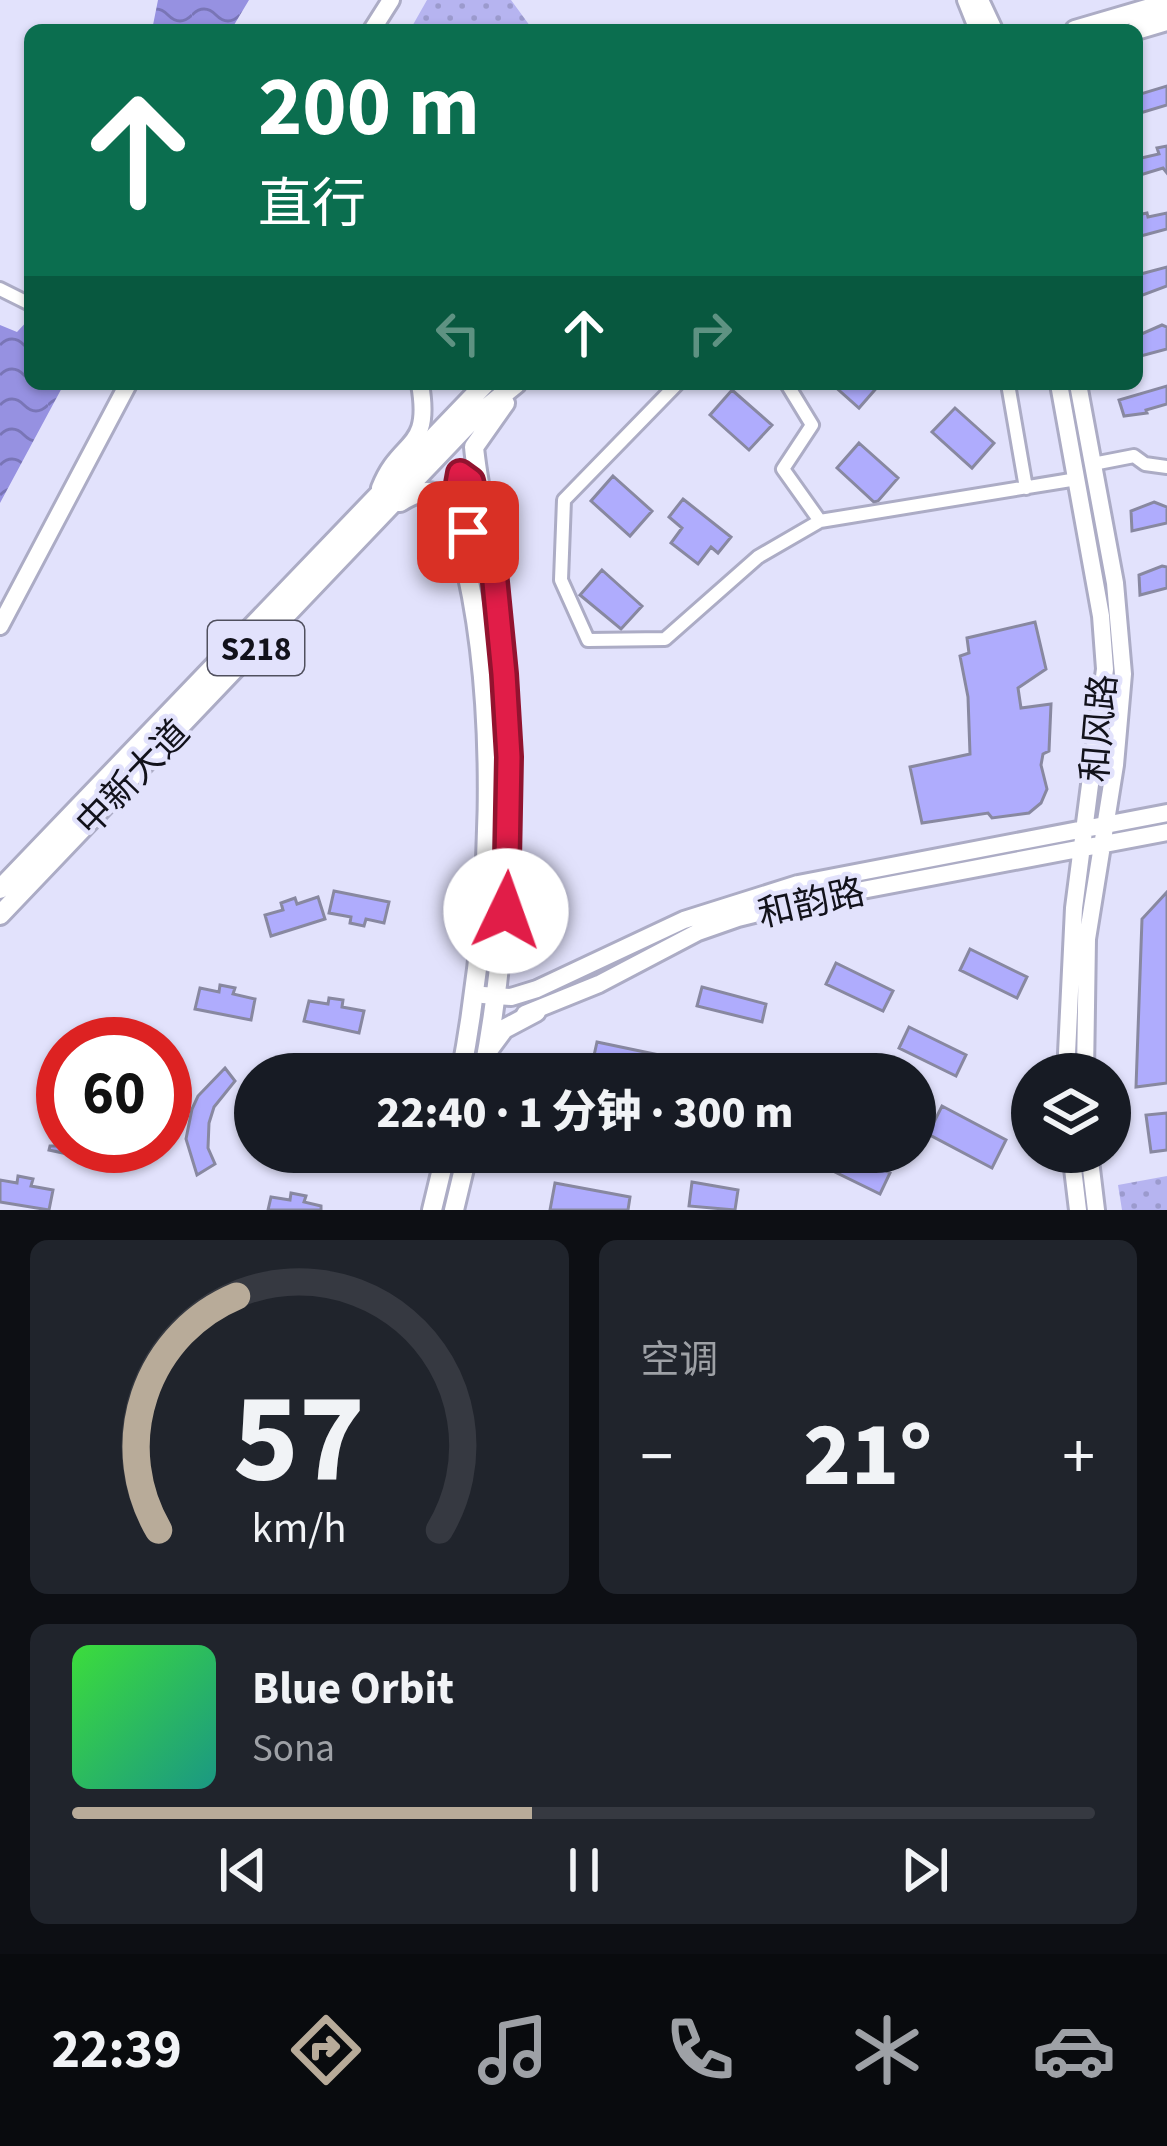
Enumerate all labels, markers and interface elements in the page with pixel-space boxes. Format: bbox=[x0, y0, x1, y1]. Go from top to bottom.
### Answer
text: 200 m bbox=[258, 48, 480, 168]
icon: ahead bbox=[60, 72, 216, 228]
text: 直行 bbox=[258, 167, 366, 244]
icon: left bbox=[425, 300, 491, 366]
icon: ahead bbox=[551, 300, 617, 366]
icon: right bbox=[677, 300, 743, 366]
pin bbox=[417, 481, 519, 583]
icon: arrive bbox=[435, 499, 501, 565]
road number: S218 bbox=[208, 621, 304, 675]
street label: 和风路 bbox=[1069, 672, 1130, 784]
street label: 中新大道 bbox=[65, 709, 201, 848]
position arrow bbox=[443, 848, 569, 974]
street label: 和韵路 bbox=[753, 866, 870, 940]
speed limit sign: 60 bbox=[36, 1017, 192, 1173]
map controls bbox=[1011, 1053, 1131, 1173]
button: layers bbox=[1011, 1053, 1131, 1173]
text: 22:40 · 1 分钟 · 300 m bbox=[377, 1081, 793, 1145]
text: 空调 bbox=[641, 1333, 719, 1389]
text: 57 bbox=[233, 1351, 365, 1529]
text: 21° bbox=[803, 1392, 933, 1520]
text: − bbox=[641, 1410, 673, 1504]
text: + bbox=[1062, 1410, 1095, 1504]
text: km/h bbox=[252, 1498, 347, 1559]
text: Blue Orbit bbox=[252, 1657, 454, 1721]
text: Sona bbox=[252, 1721, 335, 1777]
icon: previous bbox=[210, 1837, 276, 1903]
icon: pause bbox=[551, 1837, 617, 1903]
icon: next bbox=[892, 1837, 958, 1903]
icon: directions bbox=[284, 2008, 368, 2092]
icon: music bbox=[471, 2008, 555, 2092]
icon: phone bbox=[658, 2008, 742, 2092]
icon: climate bbox=[845, 2008, 929, 2092]
icon: car bbox=[1032, 2008, 1116, 2092]
text: 22:39 bbox=[51, 2012, 182, 2089]

